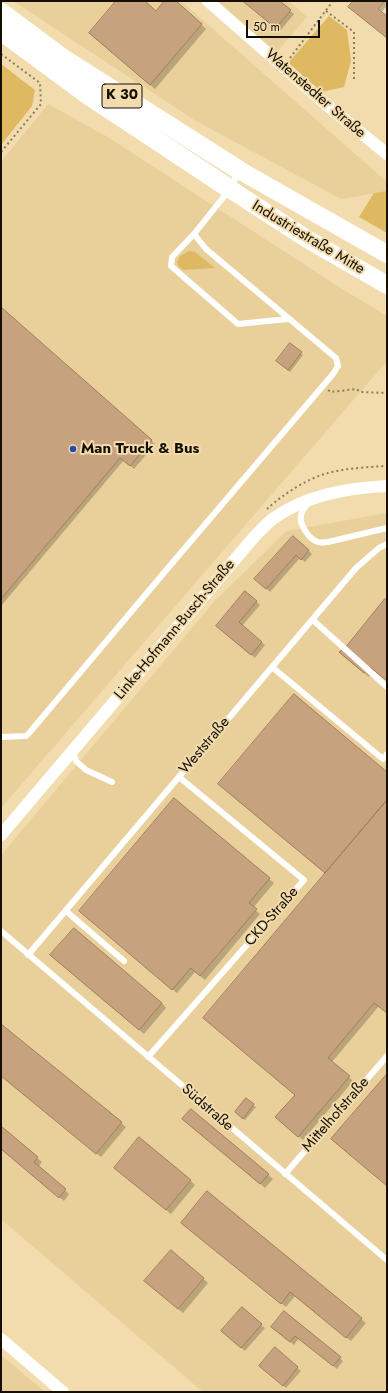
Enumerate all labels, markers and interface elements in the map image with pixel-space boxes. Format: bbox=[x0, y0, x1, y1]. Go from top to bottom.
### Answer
scale bar bbox=[248, 12, 322, 38]
text: 50 m bbox=[253, 18, 280, 36]
street label: Watenstedter Straße bbox=[261, 46, 369, 142]
road number: K 30 bbox=[102, 84, 142, 108]
street label: Industriestraße Mitte bbox=[248, 197, 368, 279]
place label: Man Truck & Bus bbox=[81, 440, 199, 458]
marker: Man Truck & Bus bbox=[68, 444, 78, 454]
street label: Linke-Hofmann-Busch-Straße bbox=[111, 556, 239, 704]
street label: Weststraße bbox=[176, 714, 234, 778]
street label: CKD-Straße bbox=[241, 884, 303, 950]
street label: Mittelhofstraße bbox=[299, 1074, 373, 1156]
street label: Südstraße bbox=[177, 1081, 237, 1135]

